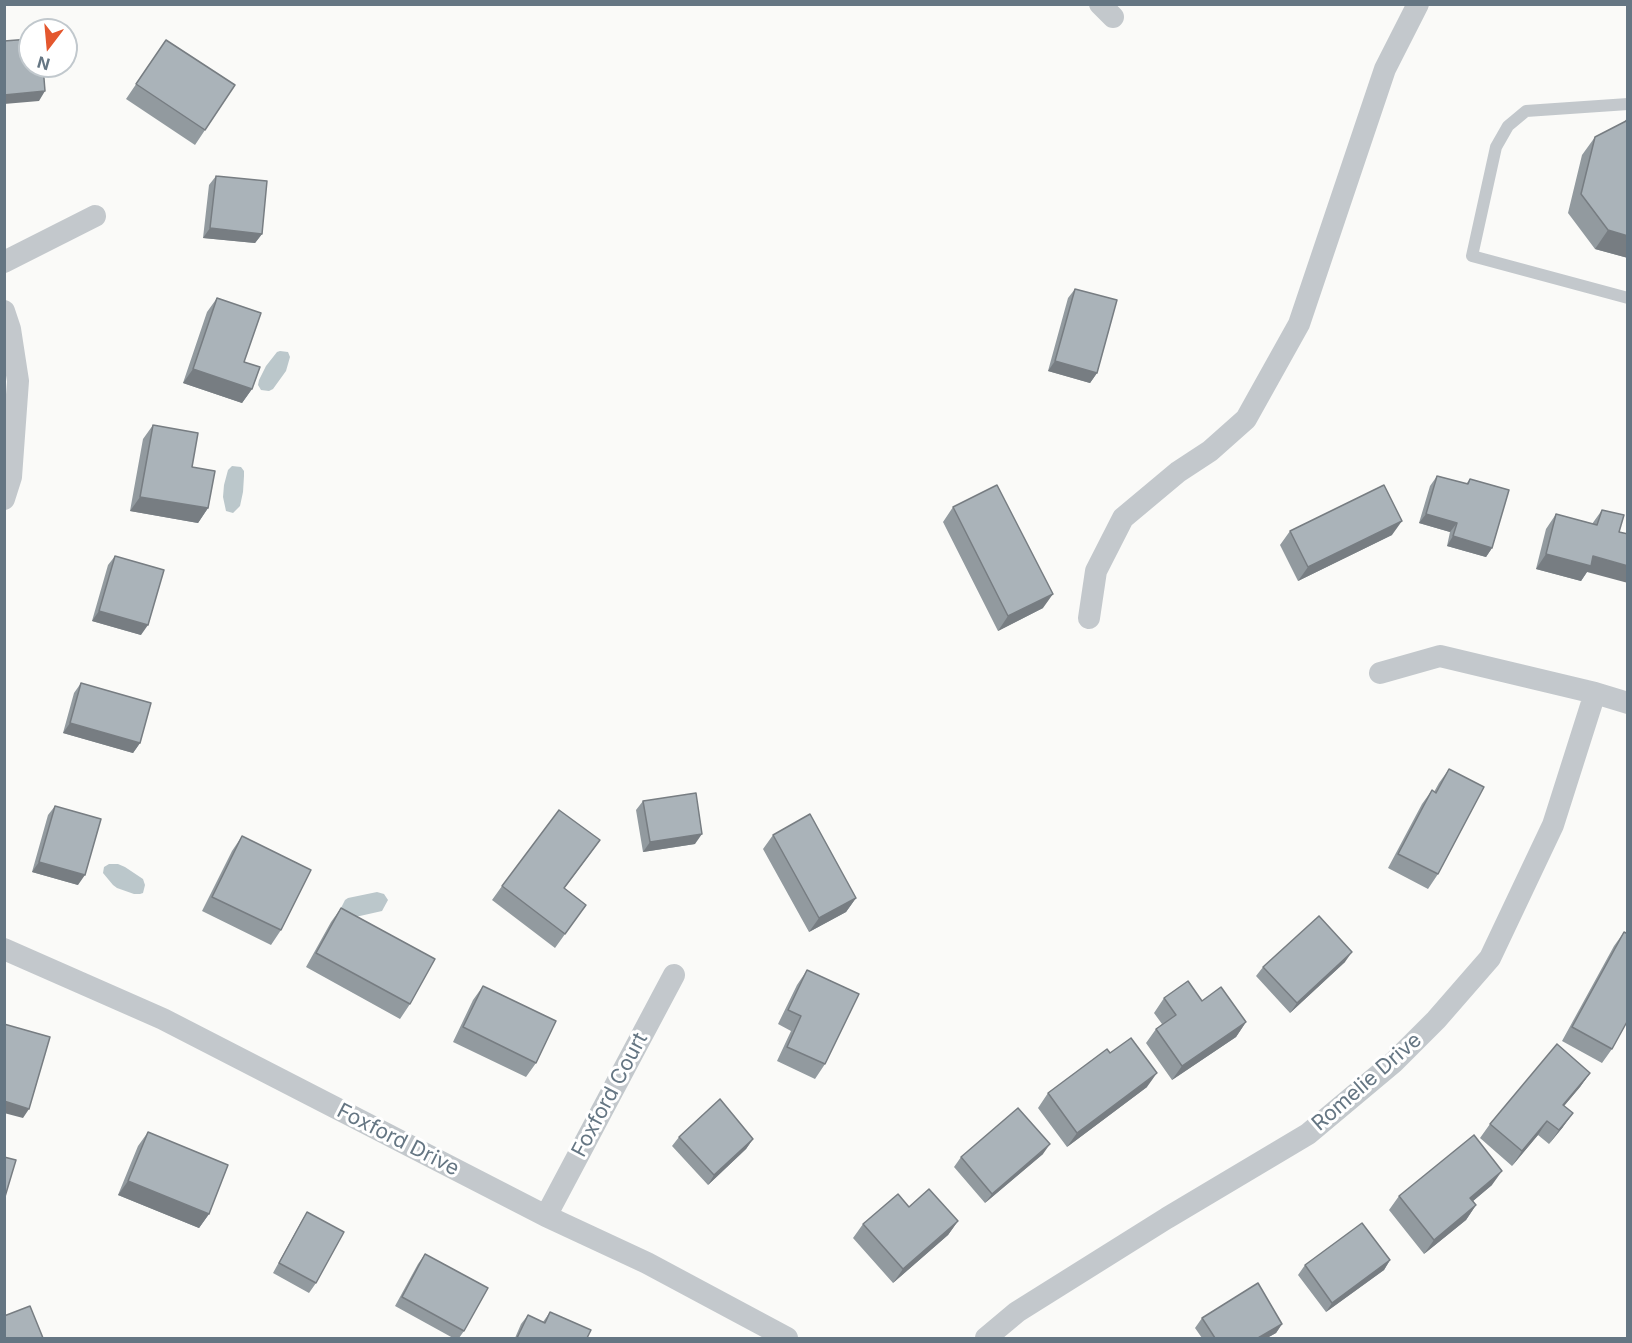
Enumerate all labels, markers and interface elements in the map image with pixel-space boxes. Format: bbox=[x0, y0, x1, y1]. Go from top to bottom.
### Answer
north arrow bbox=[18, 18, 78, 78]
text: N bbox=[35, 52, 52, 75]
street label: Romelie Drive bbox=[1307, 1028, 1427, 1136]
street label: Foxford Court bbox=[567, 1029, 653, 1161]
street label: Foxford Drive bbox=[333, 1098, 463, 1182]

